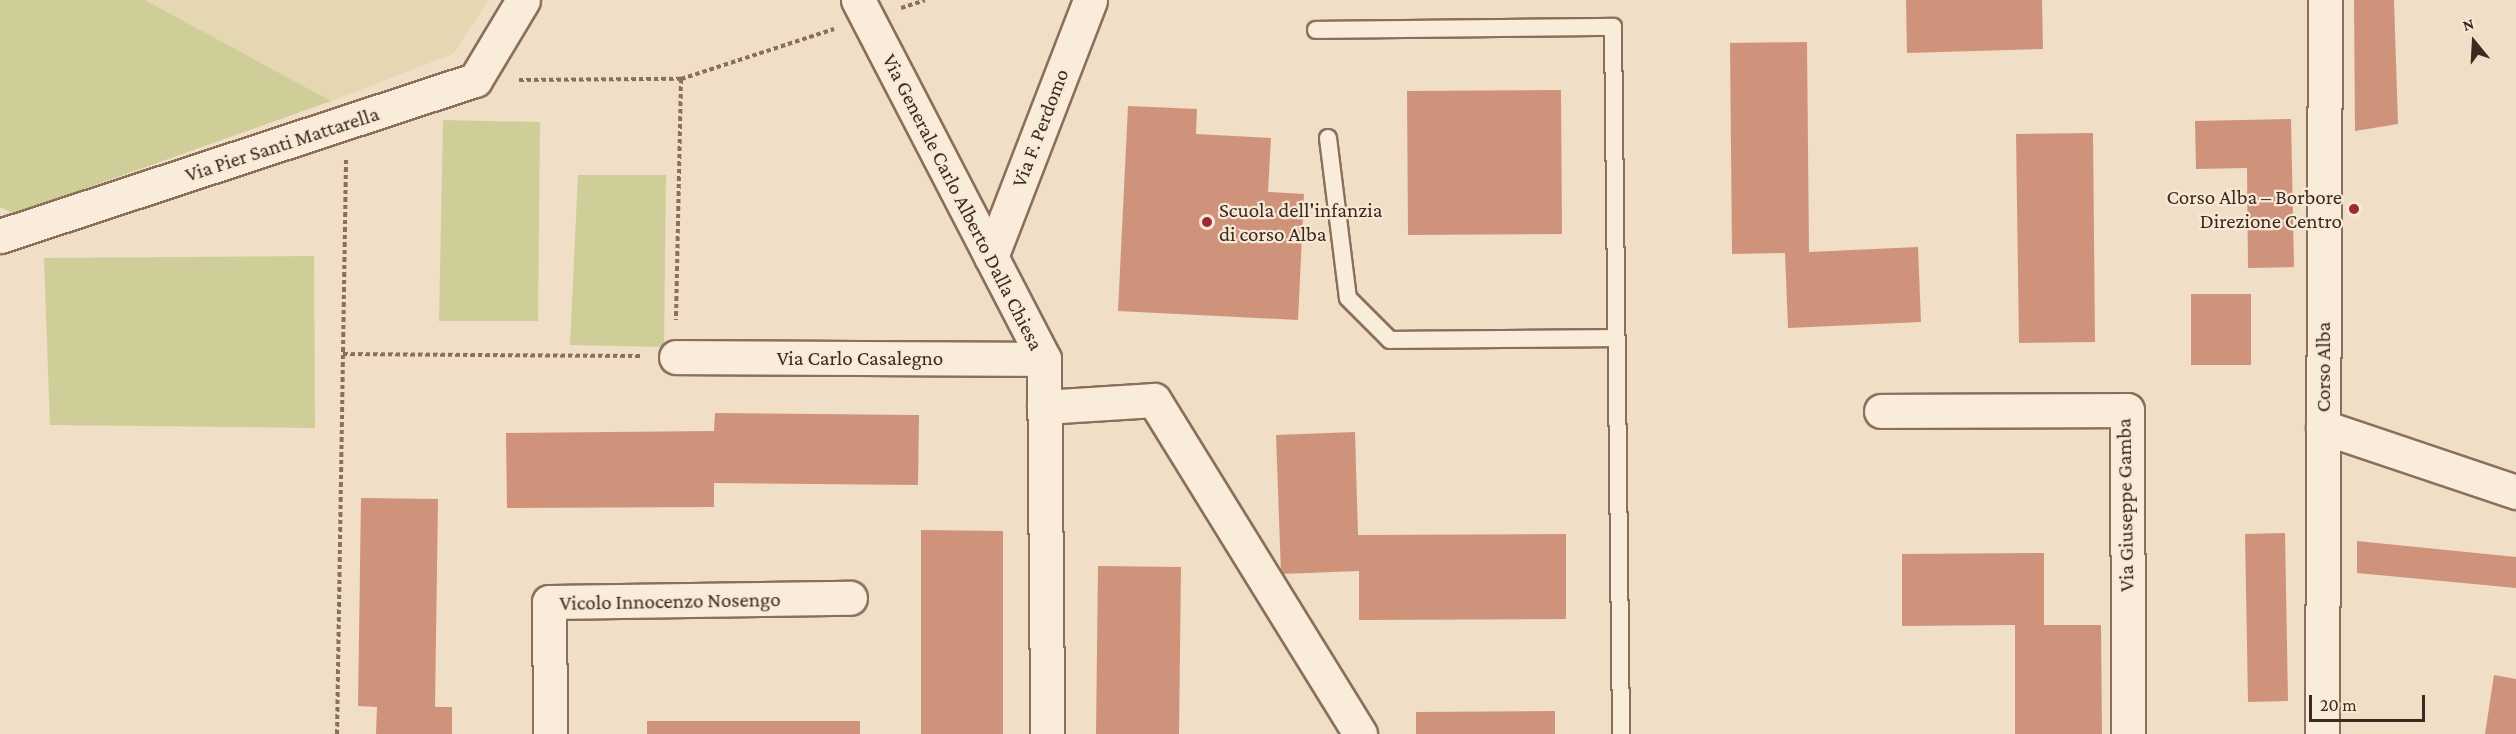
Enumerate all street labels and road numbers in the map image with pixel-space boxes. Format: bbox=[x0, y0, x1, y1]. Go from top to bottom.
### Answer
street label: Via Generale Carlo Alberto Dalla Chiesa bbox=[877, 50, 1049, 354]
street label: Via F. Perdomo bbox=[1006, 65, 1074, 191]
street label: Via Pier Santi Mattarella bbox=[182, 101, 382, 187]
street label: Corso Alba bbox=[2310, 322, 2336, 412]
street label: Via Carlo Casalegno bbox=[777, 345, 943, 371]
street label: Via Giuseppe Gamba bbox=[2111, 418, 2139, 592]
street label: Vicolo Innocenzo Nosengo bbox=[559, 586, 781, 616]

